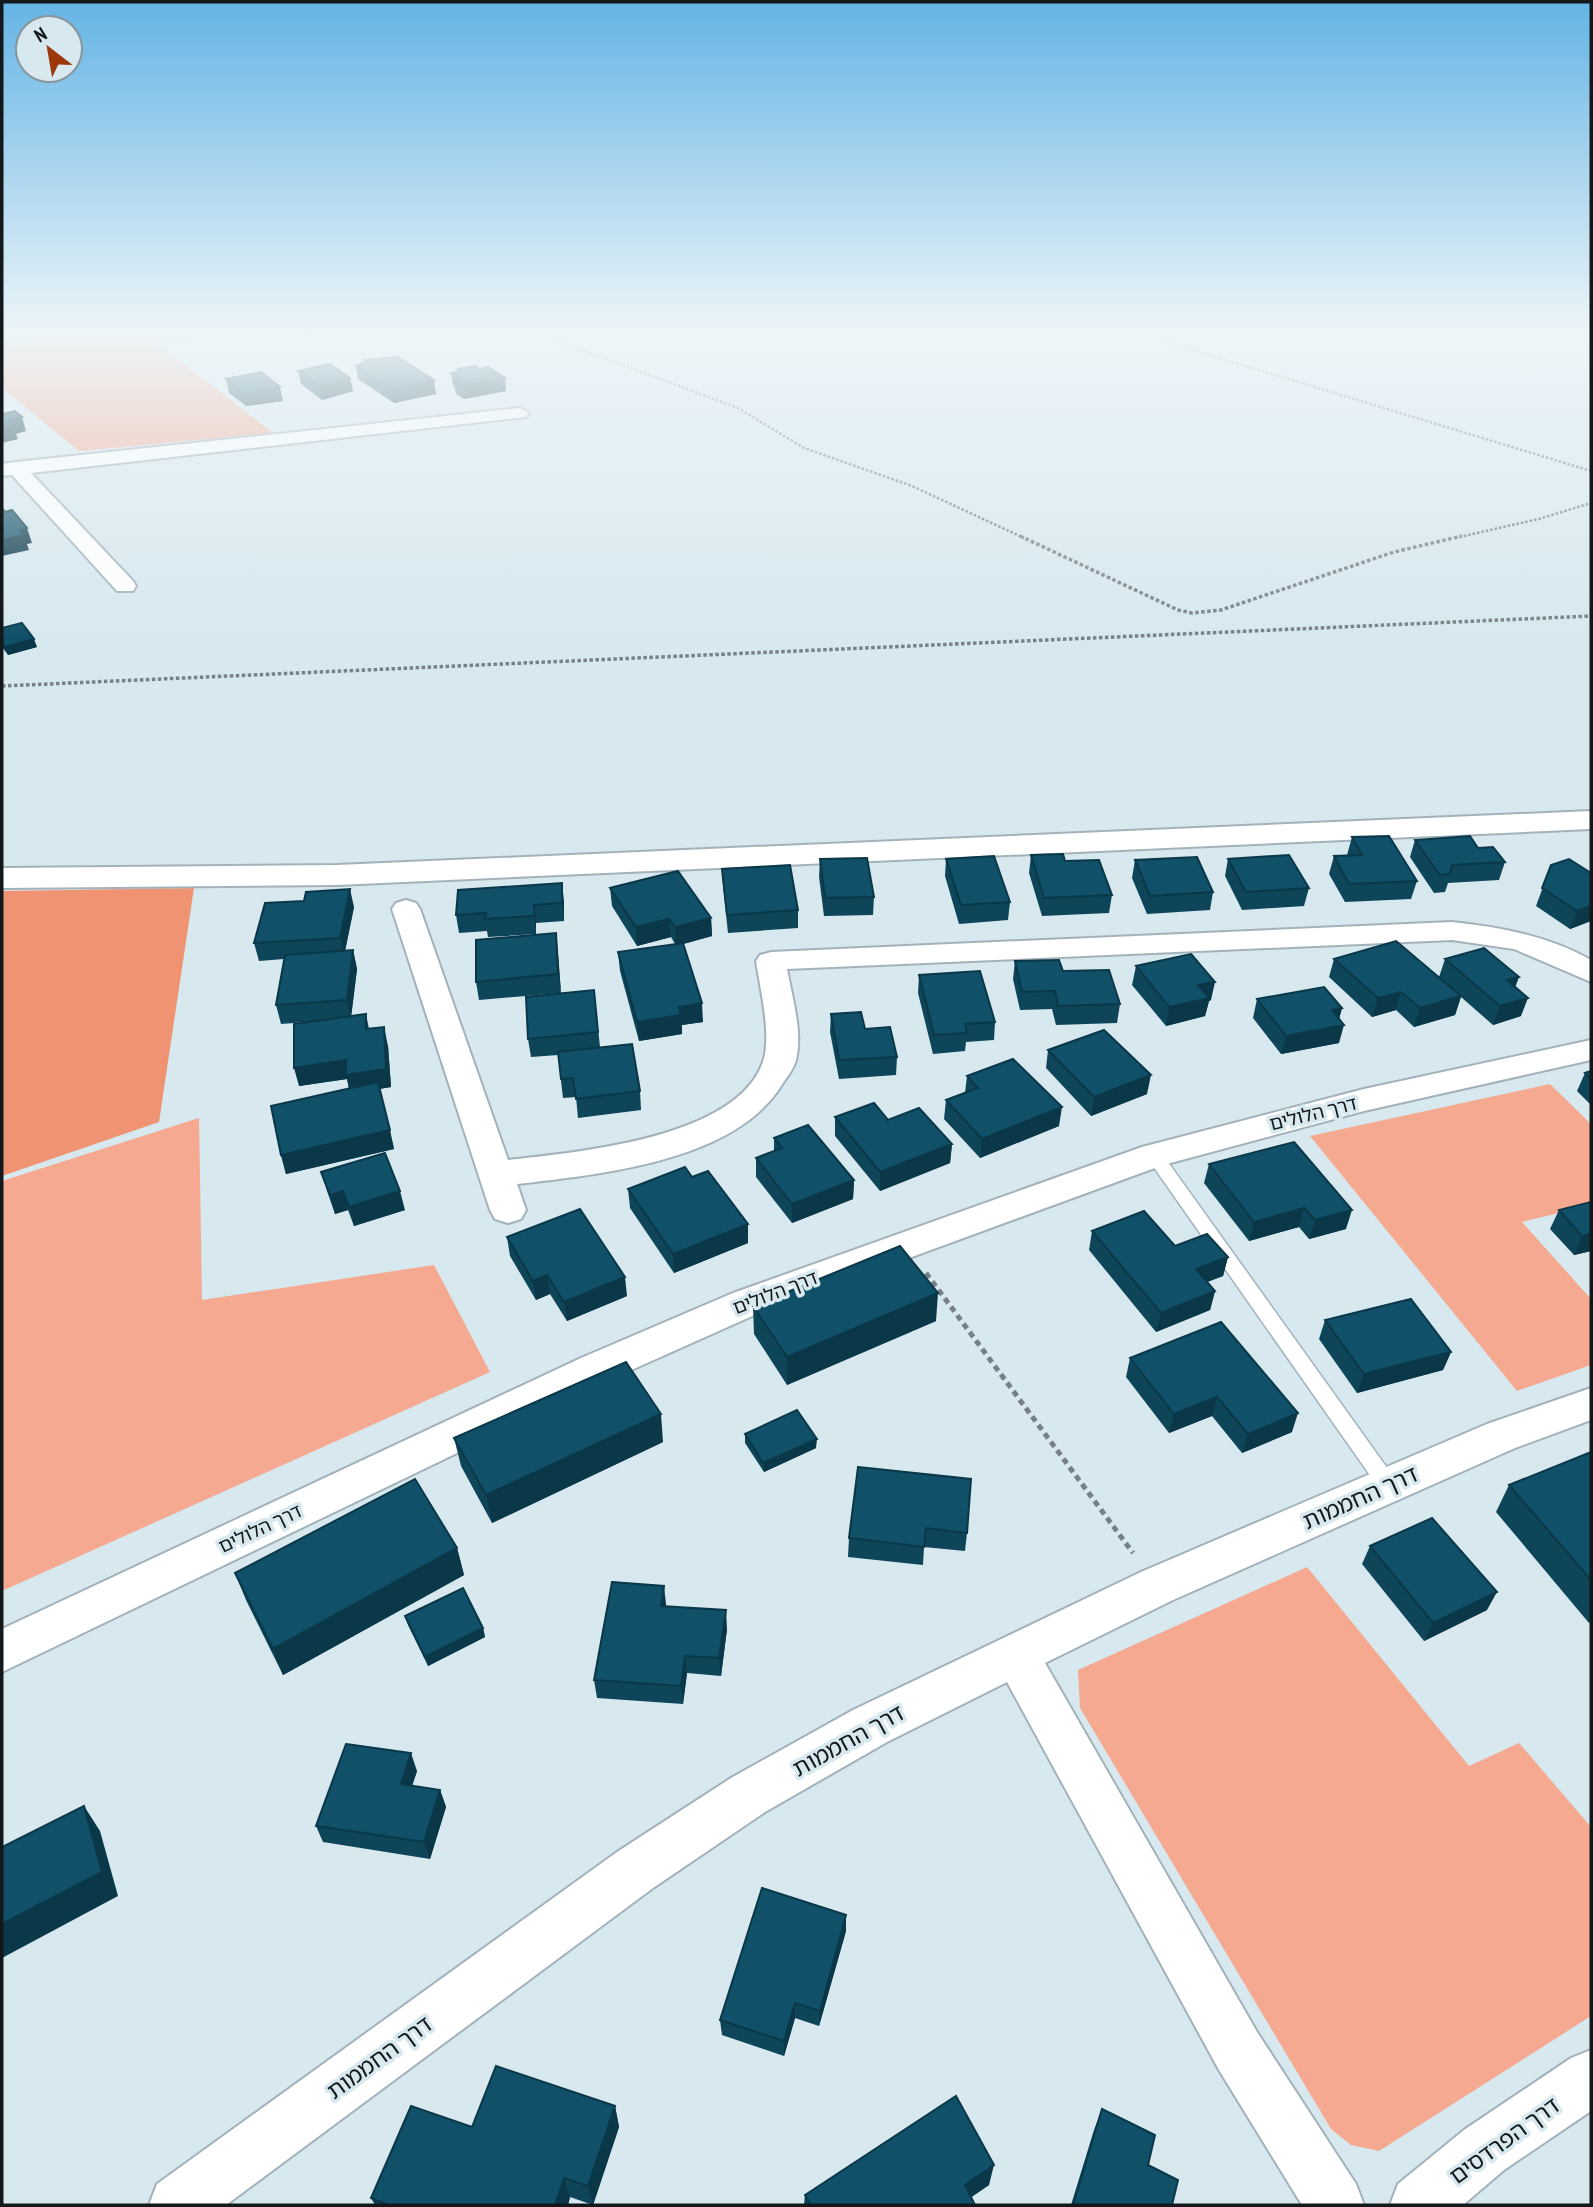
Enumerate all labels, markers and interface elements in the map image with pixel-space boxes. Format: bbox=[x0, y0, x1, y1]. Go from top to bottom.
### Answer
north arrow bbox=[14, 14, 84, 84]
text: N bbox=[30, 21, 51, 47]
street label: דרך הלולים bbox=[1267, 1091, 1359, 1135]
street label: דרך הלולים bbox=[729, 1265, 821, 1319]
street label: דרך החממות bbox=[1298, 1459, 1422, 1535]
street label: דרך הלולים bbox=[215, 1498, 305, 1558]
street label: דרך החממות bbox=[787, 1698, 909, 1782]
street label: דרך החממות bbox=[321, 2009, 437, 2105]
street label: דרך הפרדסים bbox=[1443, 2090, 1565, 2190]

